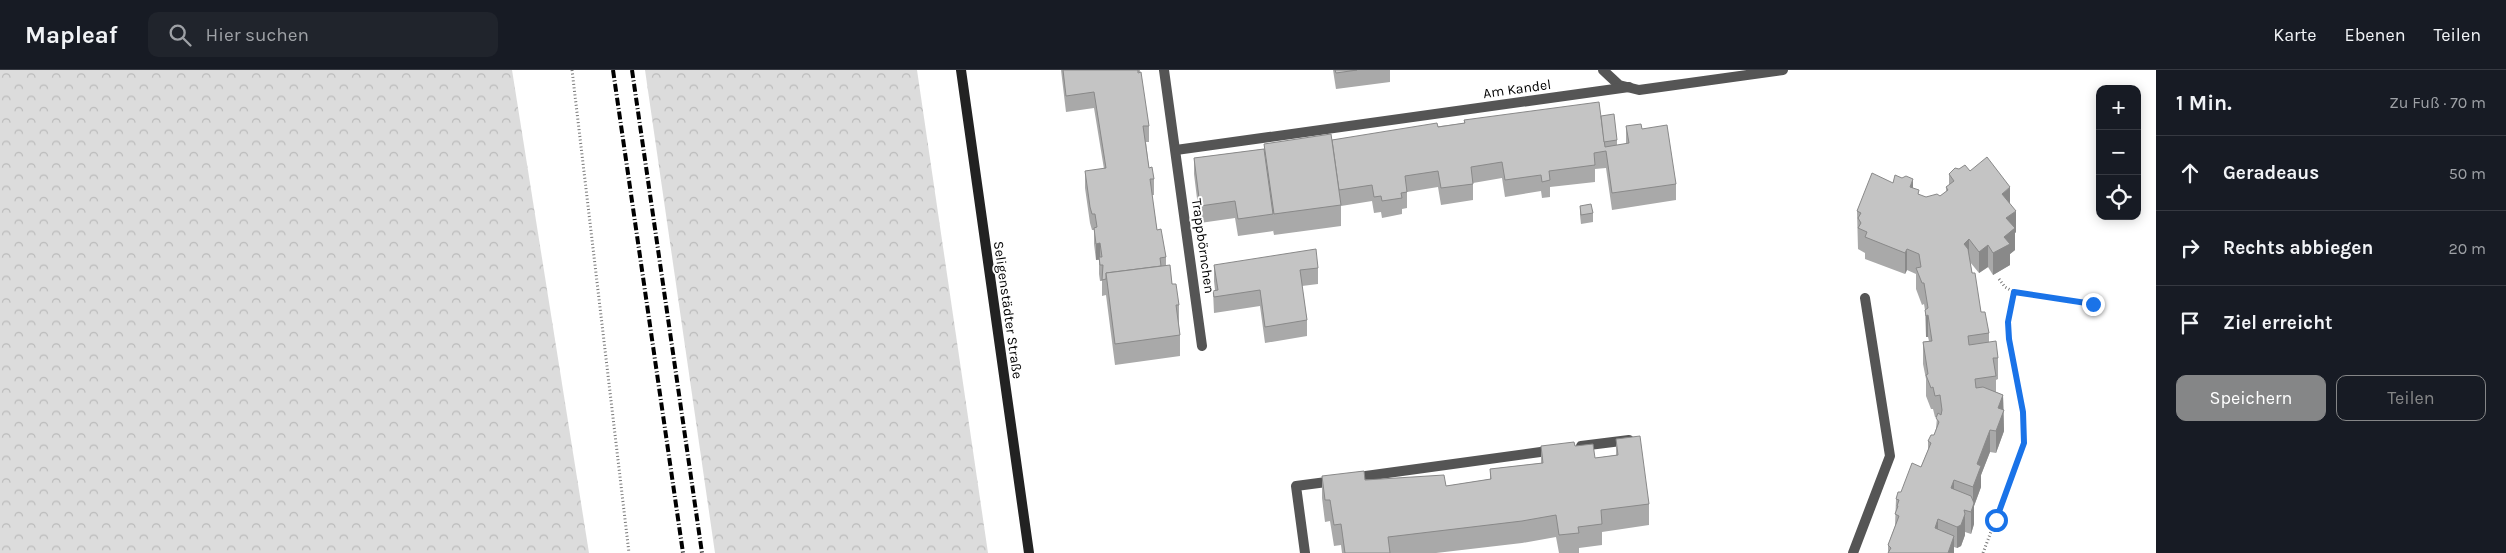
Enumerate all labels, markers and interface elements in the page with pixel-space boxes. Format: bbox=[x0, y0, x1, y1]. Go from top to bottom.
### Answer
search box bbox=[148, 12, 498, 57]
text: Mapleaf bbox=[25, 21, 118, 49]
icon: search bbox=[166, 21, 194, 49]
text: Hier suchen bbox=[206, 24, 309, 46]
text: Karte bbox=[2273, 24, 2317, 46]
text: Ebenen bbox=[2345, 24, 2406, 46]
text: Teilen bbox=[2434, 24, 2481, 46]
street label: Am Kandel bbox=[1482, 76, 1552, 102]
map controls bbox=[2096, 85, 2141, 220]
button: + bbox=[2096, 85, 2141, 130]
text: 1 Min. bbox=[2176, 91, 2232, 115]
text: Zu Fuß · 70 m bbox=[2389, 93, 2486, 112]
button: − bbox=[2096, 130, 2141, 175]
icon: ahead bbox=[2176, 159, 2204, 187]
text: Geradeaus bbox=[2223, 162, 2319, 184]
text: 50 m bbox=[2449, 164, 2486, 183]
button: locate bbox=[2096, 175, 2141, 220]
street label: Trappbörnchen bbox=[1188, 197, 1218, 295]
icon: right bbox=[2176, 234, 2204, 262]
text: Rechts abbiegen bbox=[2223, 237, 2373, 259]
text: 20 m bbox=[2448, 239, 2486, 258]
street label: Seligenstädter Straße bbox=[990, 240, 1026, 380]
route end bbox=[2082, 293, 2105, 316]
icon: arrive bbox=[2176, 309, 2204, 337]
text: Ziel erreicht bbox=[2223, 312, 2333, 334]
button: Speichern bbox=[2176, 375, 2326, 421]
button: Teilen bbox=[2336, 375, 2486, 421]
route start bbox=[1985, 509, 2008, 532]

